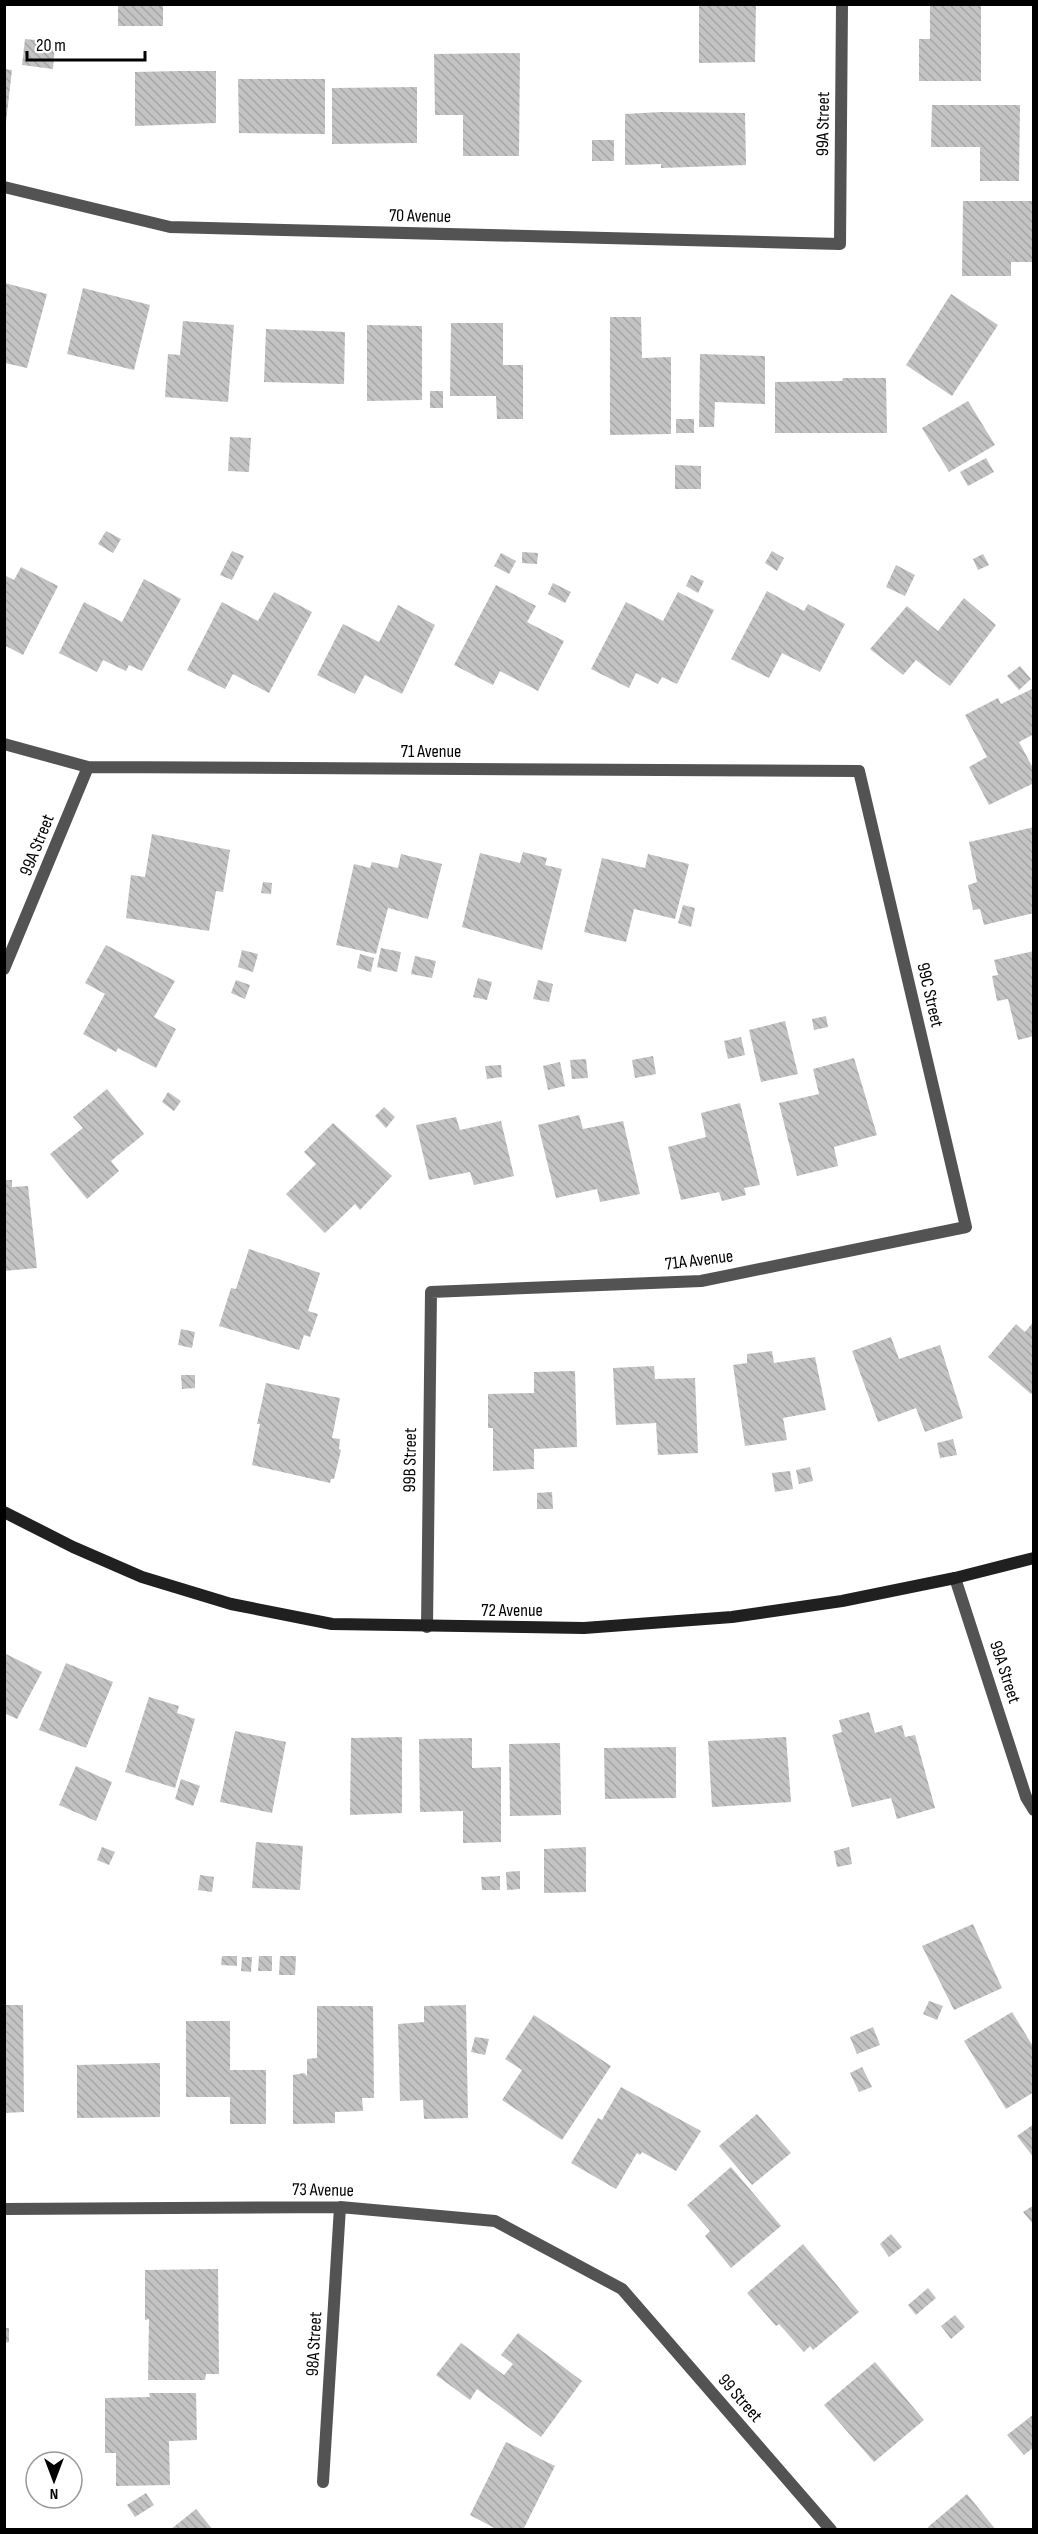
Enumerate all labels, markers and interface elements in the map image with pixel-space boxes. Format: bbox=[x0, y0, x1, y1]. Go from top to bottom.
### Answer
scale bar bbox=[27, 24, 146, 62]
text: 20 m bbox=[36, 35, 66, 56]
street label: 99A Street bbox=[812, 91, 834, 156]
street label: 70 Avenue bbox=[389, 205, 451, 227]
street label: 71 Avenue bbox=[401, 741, 461, 762]
street label: 99A Street bbox=[15, 811, 59, 879]
street label: 99C Street bbox=[912, 961, 948, 1030]
street label: 71A Avenue bbox=[664, 1245, 734, 1275]
street label: 99B Street bbox=[399, 1427, 421, 1493]
street label: 72 Avenue bbox=[481, 1600, 543, 1621]
street label: 99A Street bbox=[985, 1638, 1025, 1706]
street label: 73 Avenue bbox=[292, 2179, 354, 2201]
street label: 98A Street bbox=[302, 2311, 326, 2377]
street label: 99 Street bbox=[713, 2370, 767, 2427]
north arrow bbox=[24, 2450, 84, 2510]
text: N bbox=[50, 2484, 58, 2503]

